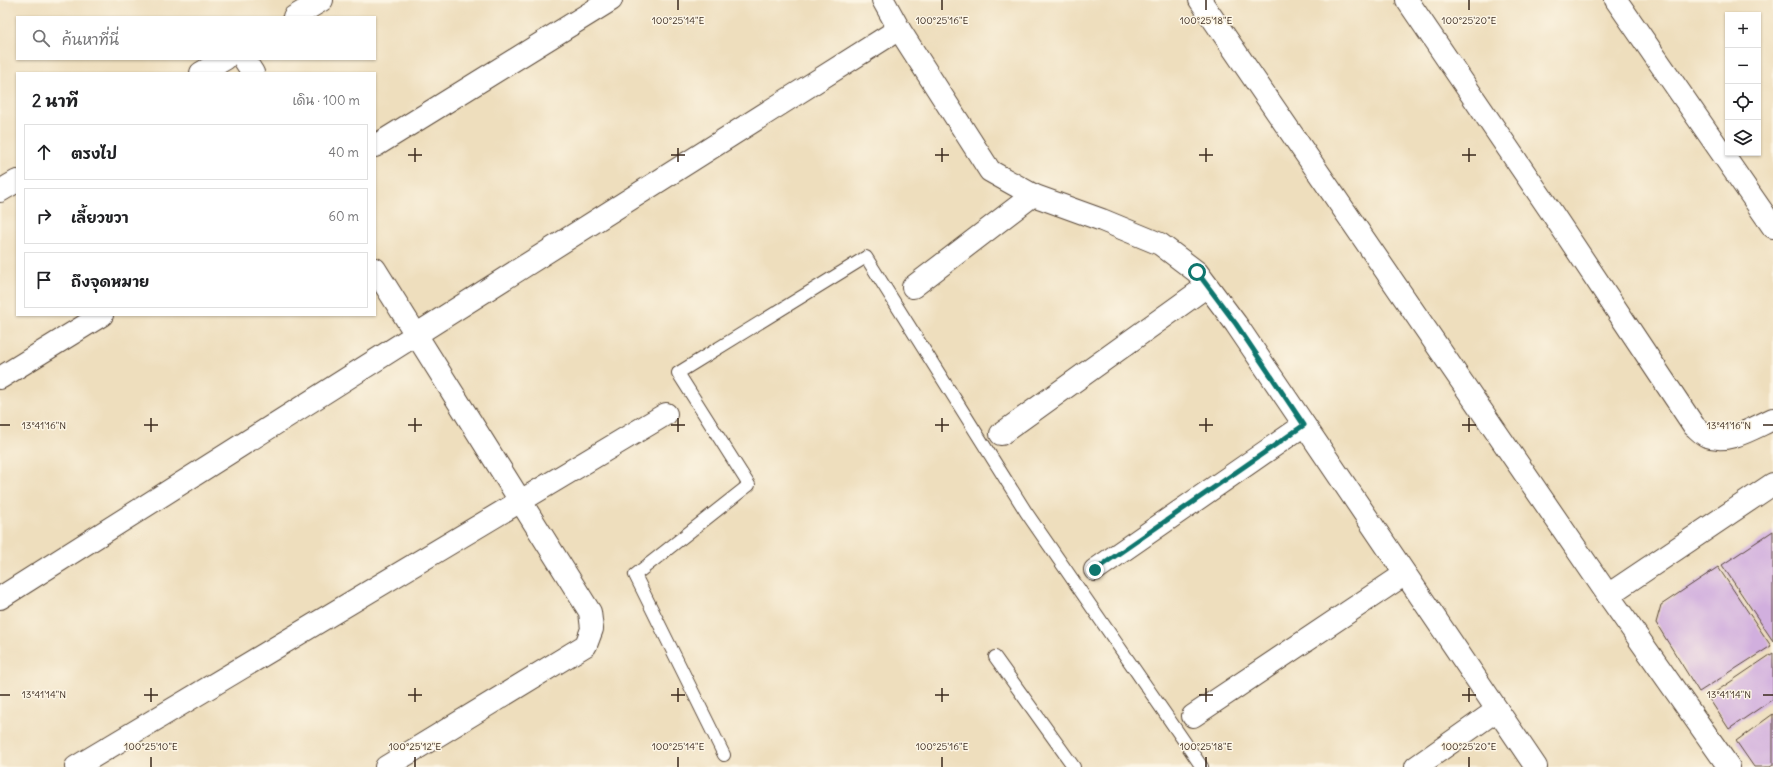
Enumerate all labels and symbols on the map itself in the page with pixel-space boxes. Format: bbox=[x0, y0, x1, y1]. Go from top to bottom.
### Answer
text: 100°25'14"E bbox=[652, 14, 704, 27]
text: 100°25'16"E bbox=[916, 14, 968, 27]
text: 100°25'18"E bbox=[1180, 14, 1232, 27]
text: 100°25'20"E bbox=[1442, 14, 1497, 27]
route start bbox=[1188, 263, 1206, 281]
text: 13°41'16"N bbox=[22, 419, 66, 432]
text: 13°41'16"N bbox=[1707, 419, 1751, 432]
route end bbox=[1086, 561, 1104, 579]
text: 13°41'14"N bbox=[22, 688, 66, 701]
text: 13°41'14"N bbox=[1707, 688, 1751, 701]
text: 100°25'10"E bbox=[124, 740, 178, 753]
text: 100°25'12"E bbox=[389, 740, 441, 753]
text: 100°25'14"E bbox=[652, 740, 704, 753]
text: 100°25'16"E bbox=[916, 740, 968, 753]
text: 100°25'18"E bbox=[1180, 740, 1232, 753]
text: 100°25'20"E bbox=[1442, 740, 1497, 753]

